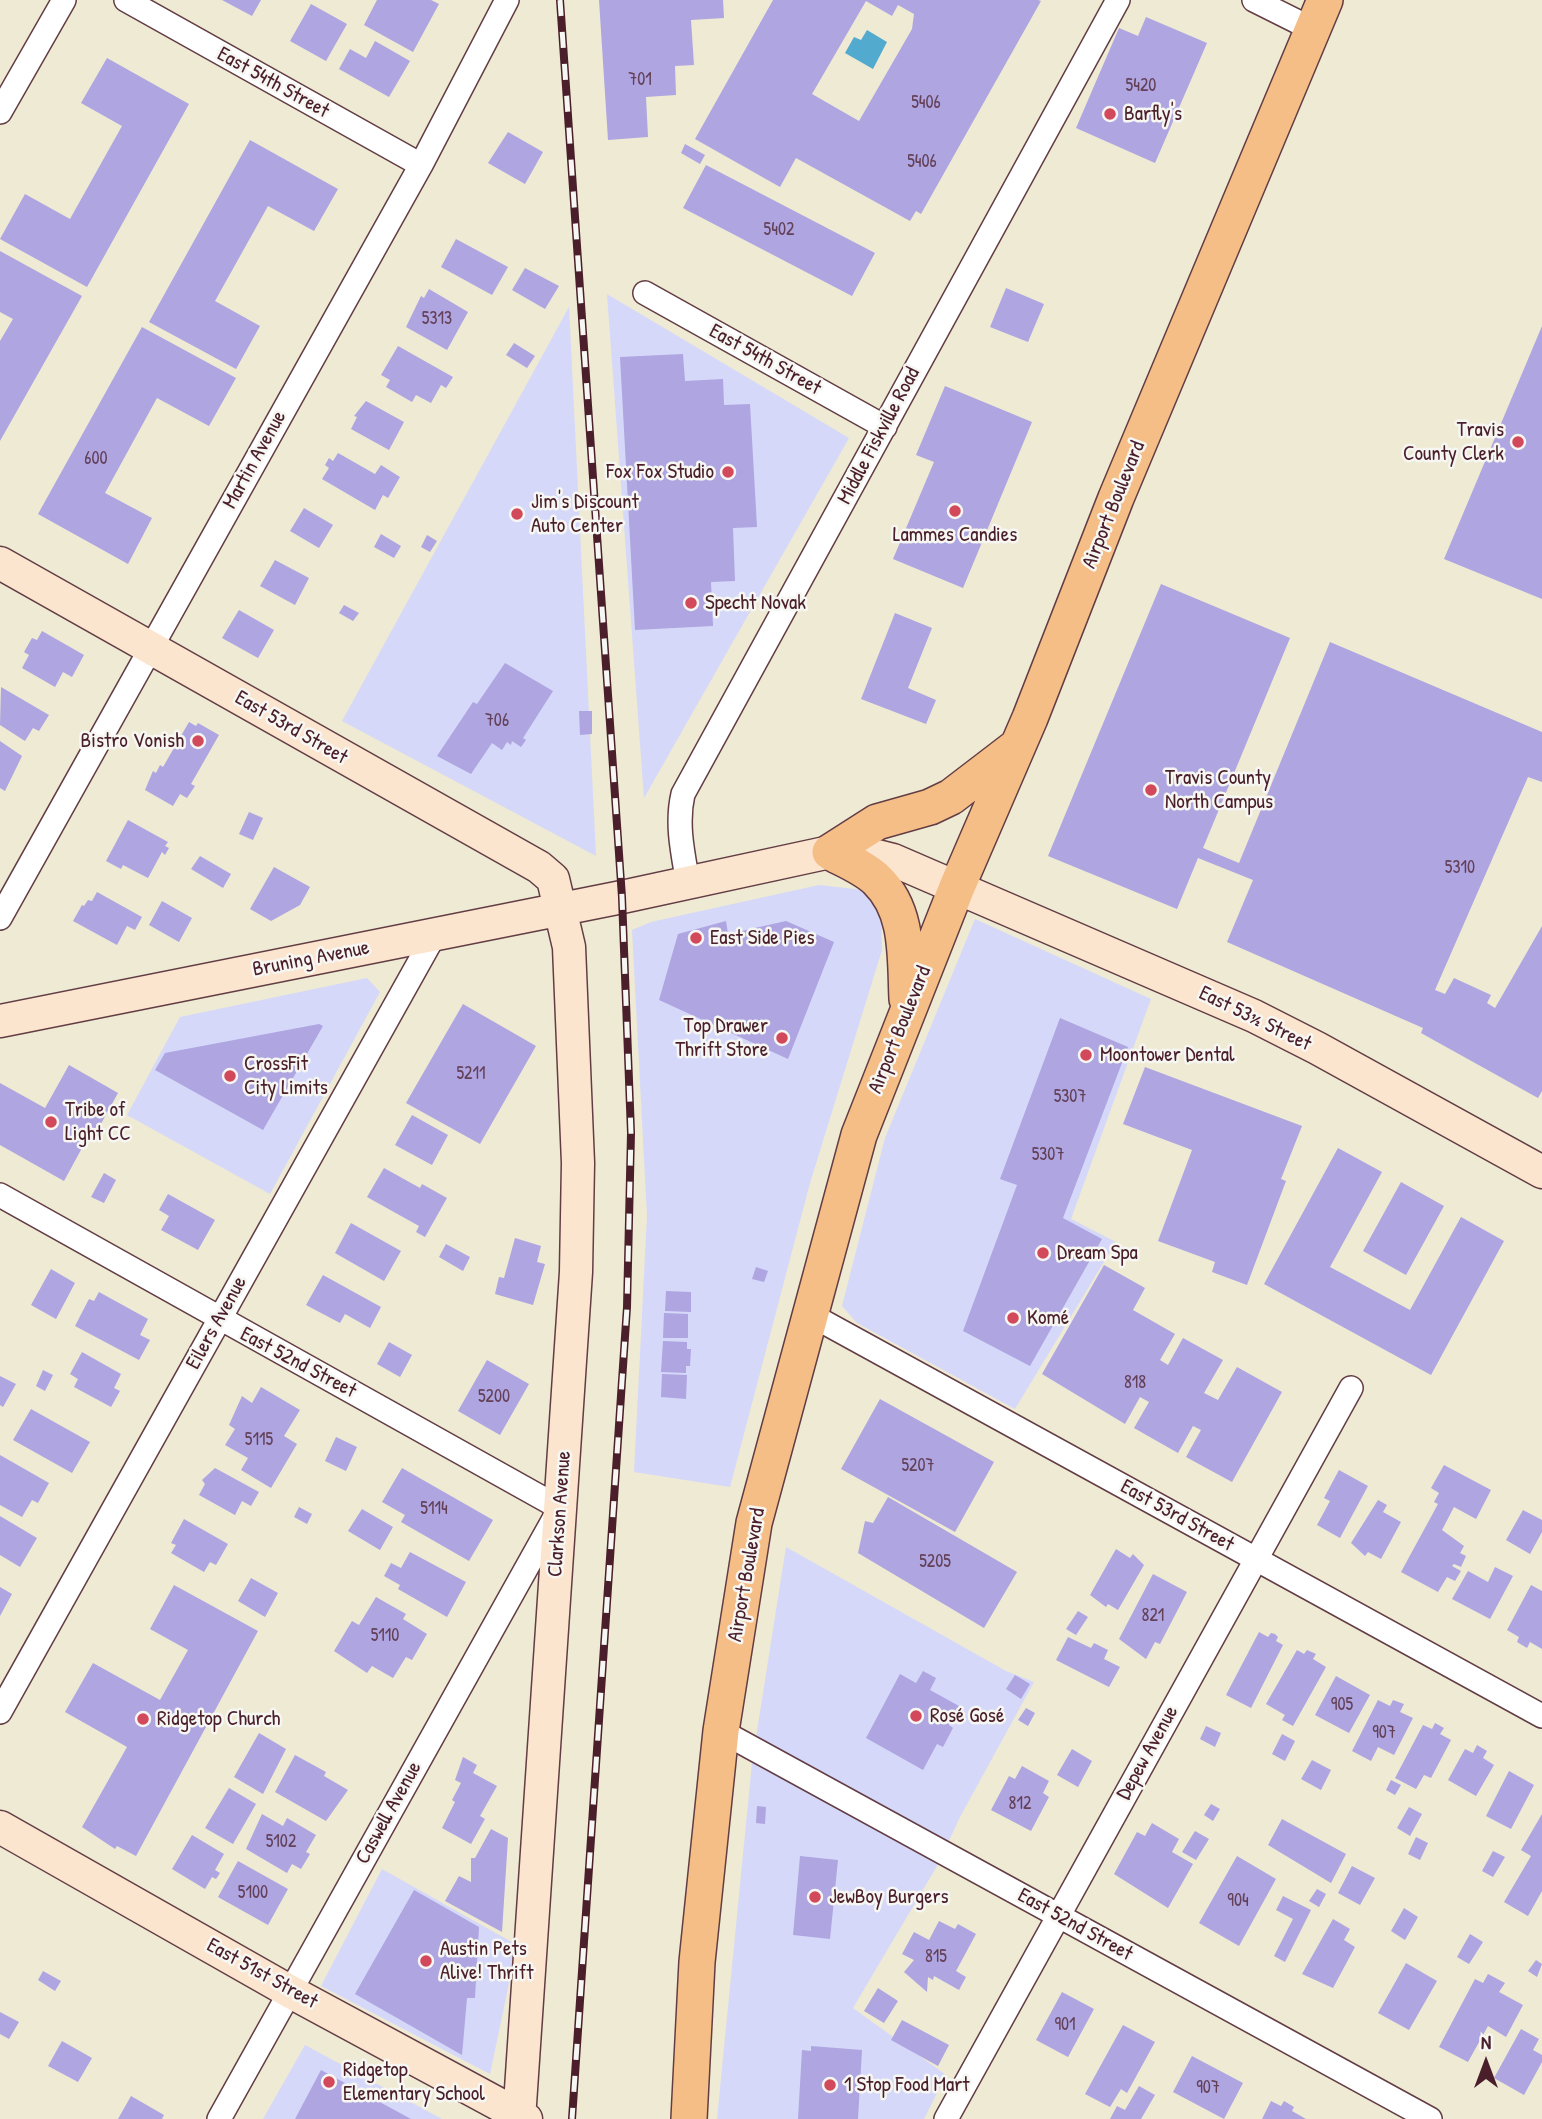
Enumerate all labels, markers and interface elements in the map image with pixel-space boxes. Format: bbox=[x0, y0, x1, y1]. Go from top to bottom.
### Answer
street label: East 54th Street bbox=[213, 42, 333, 124]
house number: 701 bbox=[628, 69, 652, 91]
house number: 5420 bbox=[1126, 75, 1156, 97]
house number: 5406 bbox=[911, 92, 941, 114]
place label: Barfly's bbox=[1124, 101, 1182, 127]
marker: Barfly's bbox=[1102, 106, 1118, 122]
house number: 5406 bbox=[907, 151, 937, 173]
house number: 5402 bbox=[764, 219, 794, 241]
house number: 5313 bbox=[422, 308, 452, 330]
street label: East 54th Street bbox=[705, 319, 825, 401]
street label: Middle Fiskville Road bbox=[832, 363, 926, 509]
street label: Martin Avenue bbox=[218, 407, 292, 513]
place label: Travis County Clerk bbox=[1403, 417, 1504, 467]
marker: Travis County Clerk bbox=[1510, 434, 1526, 450]
street label: Airport Boulevard bbox=[1077, 438, 1151, 572]
house number: 600 bbox=[84, 448, 108, 470]
place label: Fox Fox Studio bbox=[606, 459, 714, 485]
marker: Fox Fox Studio bbox=[720, 464, 736, 480]
place label: Jim's Discount Auto Center bbox=[531, 489, 639, 539]
marker: Lammes Candies bbox=[947, 503, 963, 519]
marker: Jim's Discount Auto Center bbox=[509, 506, 525, 522]
place label: Lammes Candies bbox=[893, 522, 1017, 548]
place label: Specht Novak bbox=[705, 590, 806, 616]
marker: Specht Novak bbox=[683, 595, 699, 611]
street label: East 53rd Street bbox=[230, 686, 352, 770]
house number: 706 bbox=[485, 710, 509, 732]
place label: Bistro Vonish bbox=[81, 728, 184, 754]
marker: Bistro Vonish bbox=[190, 733, 206, 749]
place label: Travis County North Campus bbox=[1165, 765, 1273, 815]
marker: Travis County North Campus bbox=[1143, 782, 1159, 798]
house number: 5310 bbox=[1445, 857, 1475, 879]
place label: East Side Pies bbox=[710, 925, 815, 951]
marker: East Side Pies bbox=[688, 930, 704, 946]
street label: Bruning Avenue bbox=[251, 935, 371, 983]
street label: Airport Boulevard bbox=[863, 963, 937, 1097]
street label: East 53½ Street bbox=[1195, 981, 1315, 1057]
place label: Top Drawer Thrift Store bbox=[675, 1013, 768, 1063]
marker: Top Drawer Thrift Store bbox=[774, 1030, 790, 1046]
place label: Moontower Dental bbox=[1100, 1042, 1234, 1068]
marker: Moontower Dental bbox=[1078, 1047, 1094, 1063]
place label: CrossFit City Limits bbox=[244, 1051, 328, 1101]
house number: 5211 bbox=[456, 1063, 486, 1085]
marker: CrossFit City Limits bbox=[222, 1068, 238, 1084]
house number: 5307 bbox=[1054, 1086, 1086, 1108]
place label: Tribe of Light CC bbox=[65, 1097, 131, 1147]
marker: Tribe of Light CC bbox=[43, 1114, 59, 1130]
house number: 5307 bbox=[1032, 1144, 1064, 1166]
place label: Dream Spa bbox=[1057, 1240, 1138, 1266]
marker: Dream Spa bbox=[1035, 1245, 1051, 1261]
street label: Eilers Avenue bbox=[181, 1272, 253, 1374]
place label: Komé bbox=[1027, 1305, 1069, 1331]
marker: Komé bbox=[1005, 1310, 1021, 1326]
street label: East 52nd Street bbox=[236, 1322, 360, 1404]
house number: 818 bbox=[1124, 1372, 1146, 1394]
house number: 5200 bbox=[478, 1386, 510, 1408]
house number: 5115 bbox=[245, 1429, 273, 1451]
street label: Clarkson Avenue bbox=[543, 1450, 577, 1578]
house number: 5207 bbox=[901, 1455, 935, 1477]
street label: East 53rd Street bbox=[1116, 1474, 1238, 1558]
house number: 5114 bbox=[420, 1498, 448, 1520]
street label: Airport Boulevard bbox=[723, 1506, 771, 1644]
house number: 5205 bbox=[919, 1551, 951, 1573]
house number: 821 bbox=[1142, 1605, 1164, 1627]
house number: 5110 bbox=[371, 1625, 399, 1647]
house number: 905 bbox=[1331, 1694, 1353, 1716]
street label: Depew Avenue bbox=[1112, 1702, 1184, 1804]
place label: Rosé Gosé bbox=[930, 1703, 1004, 1729]
place label: Ridgetop Church bbox=[157, 1706, 280, 1732]
marker: Rosé Gosé bbox=[908, 1708, 924, 1724]
marker: Ridgetop Church bbox=[135, 1711, 151, 1727]
house number: 907 bbox=[1372, 1722, 1396, 1744]
street label: Caswell Avenue bbox=[351, 1757, 427, 1869]
house number: 812 bbox=[1009, 1793, 1031, 1815]
house number: 5102 bbox=[266, 1831, 296, 1853]
house number: 5100 bbox=[238, 1882, 268, 1904]
street label: East 52nd Street bbox=[1013, 1883, 1137, 1967]
place label: JewBoy Burgers bbox=[829, 1884, 949, 1910]
marker: JewBoy Burgers bbox=[807, 1889, 823, 1905]
house number: 904 bbox=[1227, 1890, 1249, 1912]
street label: East 51st Street bbox=[202, 1933, 322, 2015]
place label: Austin Pets Alive! Thrift bbox=[440, 1936, 534, 1986]
house number: 815 bbox=[925, 1946, 947, 1968]
marker: Austin Pets Alive! Thrift bbox=[418, 1953, 434, 1969]
house number: 901 bbox=[1054, 2014, 1076, 2036]
north arrow bbox=[1451, 2028, 1521, 2098]
text: N bbox=[1481, 2029, 1491, 2055]
place label: Ridgetop Elementary School bbox=[343, 2057, 485, 2107]
place label: 1 Stop Food Mart bbox=[844, 2072, 969, 2098]
marker: Ridgetop Elementary School bbox=[321, 2074, 337, 2090]
marker: 1 Stop Food Mart bbox=[822, 2077, 838, 2093]
house number: 907 bbox=[1196, 2077, 1220, 2099]

